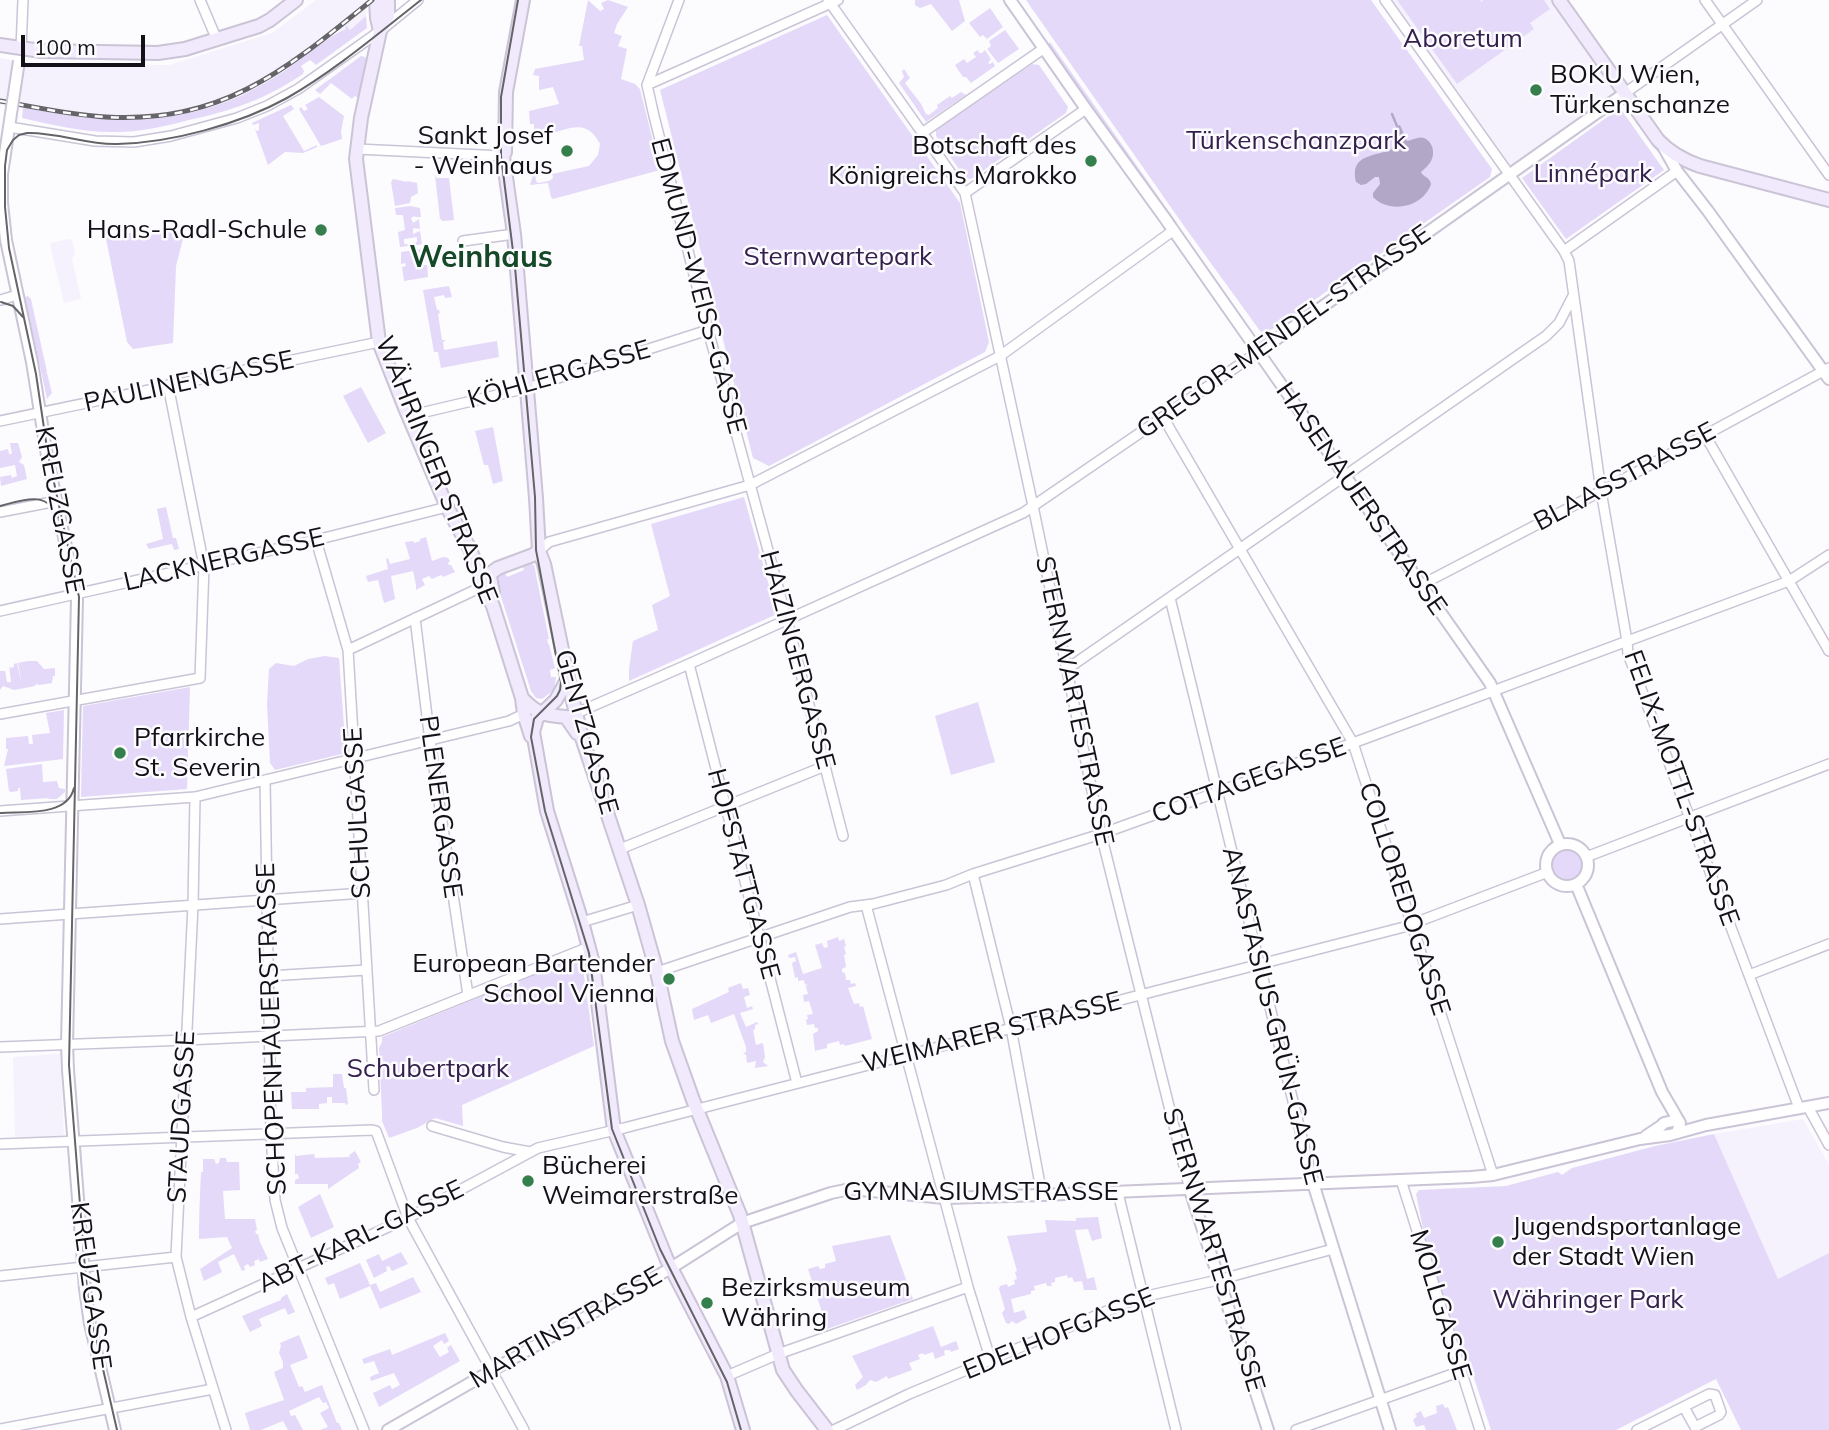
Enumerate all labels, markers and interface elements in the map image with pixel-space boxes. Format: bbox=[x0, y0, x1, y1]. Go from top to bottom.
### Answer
scale bar bbox=[24, 21, 149, 65]
park label: Aboretum bbox=[1403, 23, 1523, 55]
text: 100 m bbox=[34, 34, 96, 60]
place label: BOKU Wien, Türkenschanze bbox=[1550, 59, 1730, 120]
marker: BOKU Wien, Türkenschanze bbox=[1528, 82, 1544, 98]
place label: Sankt Josef - Weinhaus bbox=[413, 120, 553, 182]
park label: Türkenschanzpark bbox=[1186, 125, 1406, 157]
place label: Botschaft des Königreichs Marokko bbox=[828, 130, 1077, 192]
street label: EDMUND-WEISS-GASSE bbox=[643, 135, 753, 437]
marker: Sankt Josef - Weinhaus bbox=[559, 143, 575, 159]
marker: Botschaft des Königreichs Marokko bbox=[1083, 153, 1099, 169]
park label: Linnépark bbox=[1533, 158, 1653, 190]
place label: Hans-Radl-Schule bbox=[87, 214, 307, 246]
street label: GREGOR-MENDEL-STRASSE bbox=[1131, 218, 1437, 446]
marker: Hans-Radl-Schule bbox=[313, 222, 329, 238]
district label: Weinhaus bbox=[409, 240, 553, 276]
park label: Sternwartepark bbox=[743, 241, 933, 273]
street label: WÄHRINGER STRASSE bbox=[368, 332, 504, 608]
street label: KÖHLERGASSE bbox=[464, 334, 654, 416]
street label: PAULINENGASSE bbox=[81, 345, 297, 419]
street label: HASENAUERSTRASSE bbox=[1269, 377, 1453, 621]
street label: BLAASSTRASSE bbox=[1529, 416, 1721, 538]
street label: KREUZGASSE bbox=[28, 424, 90, 596]
street label: LACKNERGASSE bbox=[121, 522, 327, 598]
street label: HAIZINGERGASSE bbox=[753, 547, 841, 773]
street label: STERNWARTESTRASSE bbox=[1028, 554, 1120, 848]
street label: GENTZGASSE bbox=[548, 646, 624, 818]
street label: FELIX-MOTTL-STRASSE bbox=[1617, 646, 1745, 930]
street label: PLENERGASSE bbox=[412, 713, 468, 901]
place label: Pfarrkirche St. Severin bbox=[134, 722, 265, 784]
street label: SCHULGASSE bbox=[338, 726, 378, 900]
street label: COTTAGEGASSE bbox=[1148, 731, 1350, 831]
marker: Pfarrkirche St. Severin bbox=[112, 745, 128, 761]
street label: HOFSTATTGASSE bbox=[700, 765, 786, 983]
street label: COLLOREDOGASSE bbox=[1352, 779, 1456, 1019]
street label: ANASTASIUS-GRÜN-GASSE bbox=[1215, 844, 1329, 1188]
street label: SCHOPENHAUERSTRASSE bbox=[251, 862, 293, 1196]
place label: European Bartender School Vienna bbox=[412, 948, 655, 1010]
marker: European Bartender School Vienna bbox=[661, 971, 677, 987]
street label: WEIMARER STRASSE bbox=[859, 986, 1125, 1080]
street label: STAUDGASSE bbox=[162, 1030, 202, 1204]
park label: Schubertpark bbox=[347, 1053, 509, 1085]
street label: STERNWARTESTRASSE bbox=[1155, 1104, 1271, 1396]
place label: Bücherei Weimarerstraße bbox=[542, 1150, 738, 1212]
marker: Bücherei Weimarerstraße bbox=[520, 1173, 536, 1189]
street label: ABT-KARL-GASSE bbox=[253, 1174, 469, 1300]
street label: GYMNASIUMSTRASSE bbox=[843, 1176, 1119, 1208]
street label: KREUZGASSE bbox=[63, 1200, 117, 1372]
place label: Jugendsportanlage der Stadt Wien bbox=[1512, 1211, 1741, 1272]
street label: MOLLGASSE bbox=[1402, 1226, 1478, 1384]
marker: Jugendsportanlage der Stadt Wien bbox=[1490, 1234, 1506, 1250]
street label: MARTINSTRASSE bbox=[464, 1260, 668, 1396]
place label: Bezirksmuseum Währing bbox=[721, 1272, 911, 1334]
street label: EDELHOFGASSE bbox=[959, 1281, 1159, 1387]
park label: Währinger Park bbox=[1492, 1284, 1684, 1316]
marker: Bezirksmuseum Währing bbox=[699, 1295, 715, 1311]

